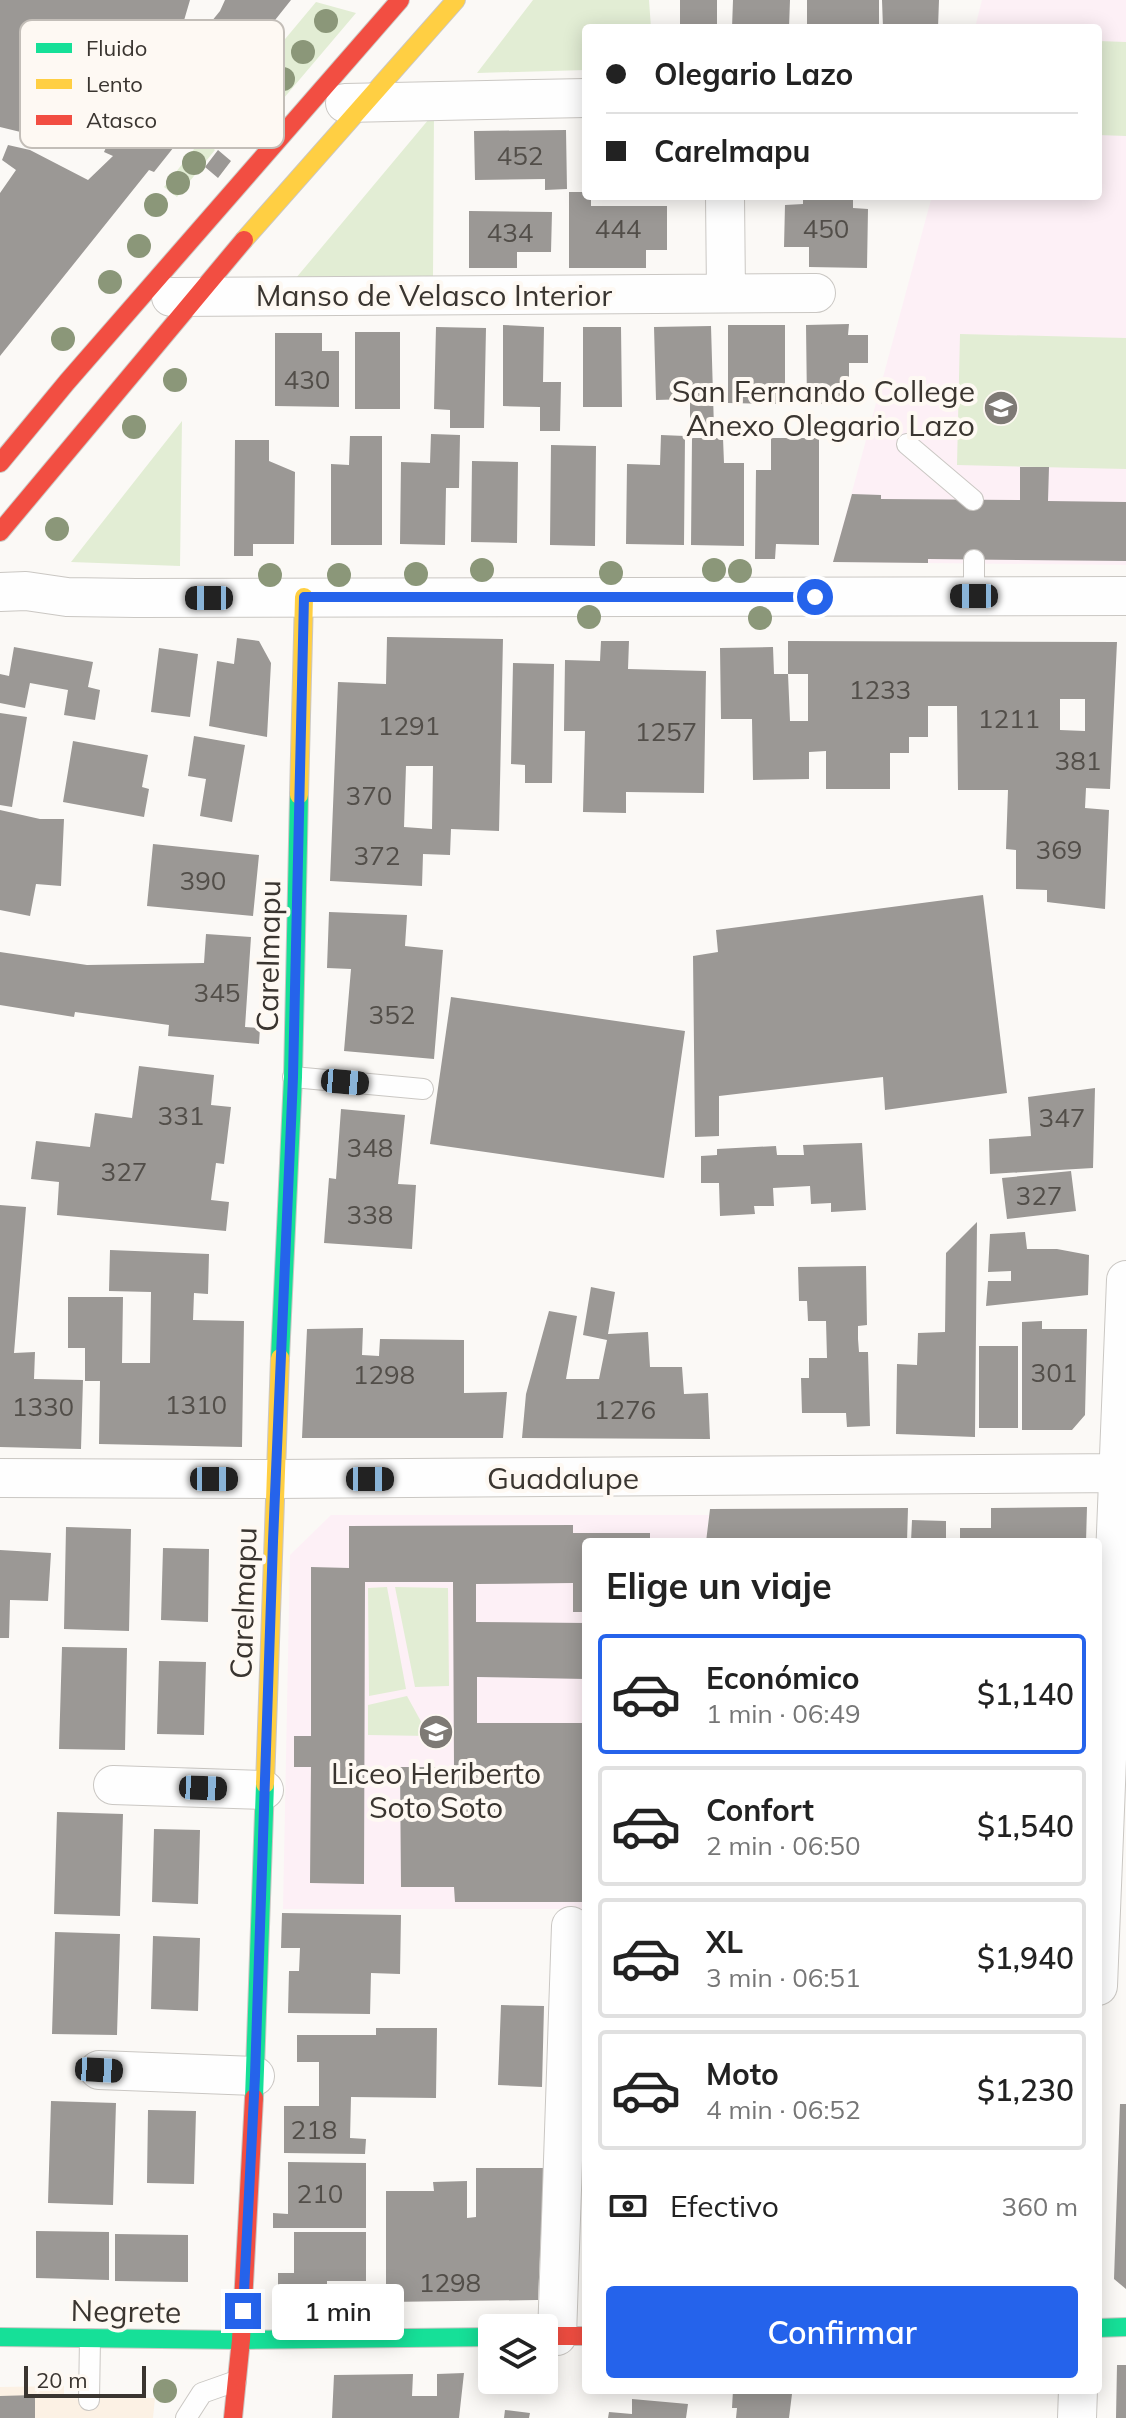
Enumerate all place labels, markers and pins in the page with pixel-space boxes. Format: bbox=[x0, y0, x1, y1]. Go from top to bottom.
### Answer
place label: San Fernando College Anexo Olegario Lazo bbox=[672, 372, 975, 444]
school or university icon: San Fernando College Anexo Olegario Lazo bbox=[982, 389, 1020, 427]
school or university icon: Liceo Heriberto Soto Soto bbox=[417, 1713, 455, 1751]
place label: Liceo Heriberto Soto Soto bbox=[331, 1754, 541, 1826]

